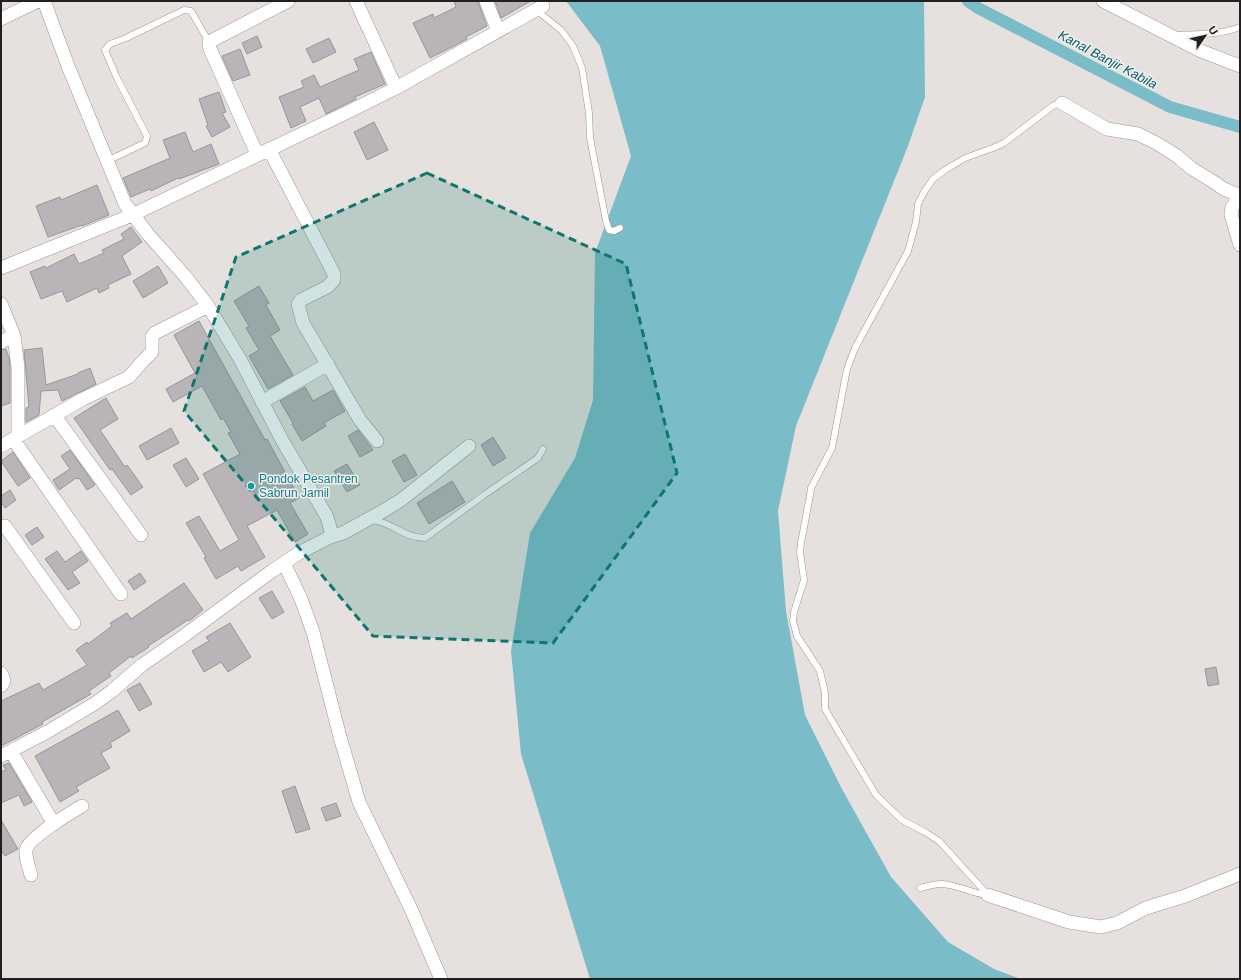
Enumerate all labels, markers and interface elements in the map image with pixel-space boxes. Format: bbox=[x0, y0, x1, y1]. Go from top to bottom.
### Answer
north arrow bbox=[1185, 16, 1225, 56]
text: U bbox=[1206, 24, 1221, 37]
water label: Kanal Banjir Kabila bbox=[1056, 27, 1160, 92]
place label: Pondok Pesantren Sabrun Jamil bbox=[259, 472, 358, 500]
marker: Pondok Pesantren Sabrun Jamil bbox=[246, 481, 256, 491]

